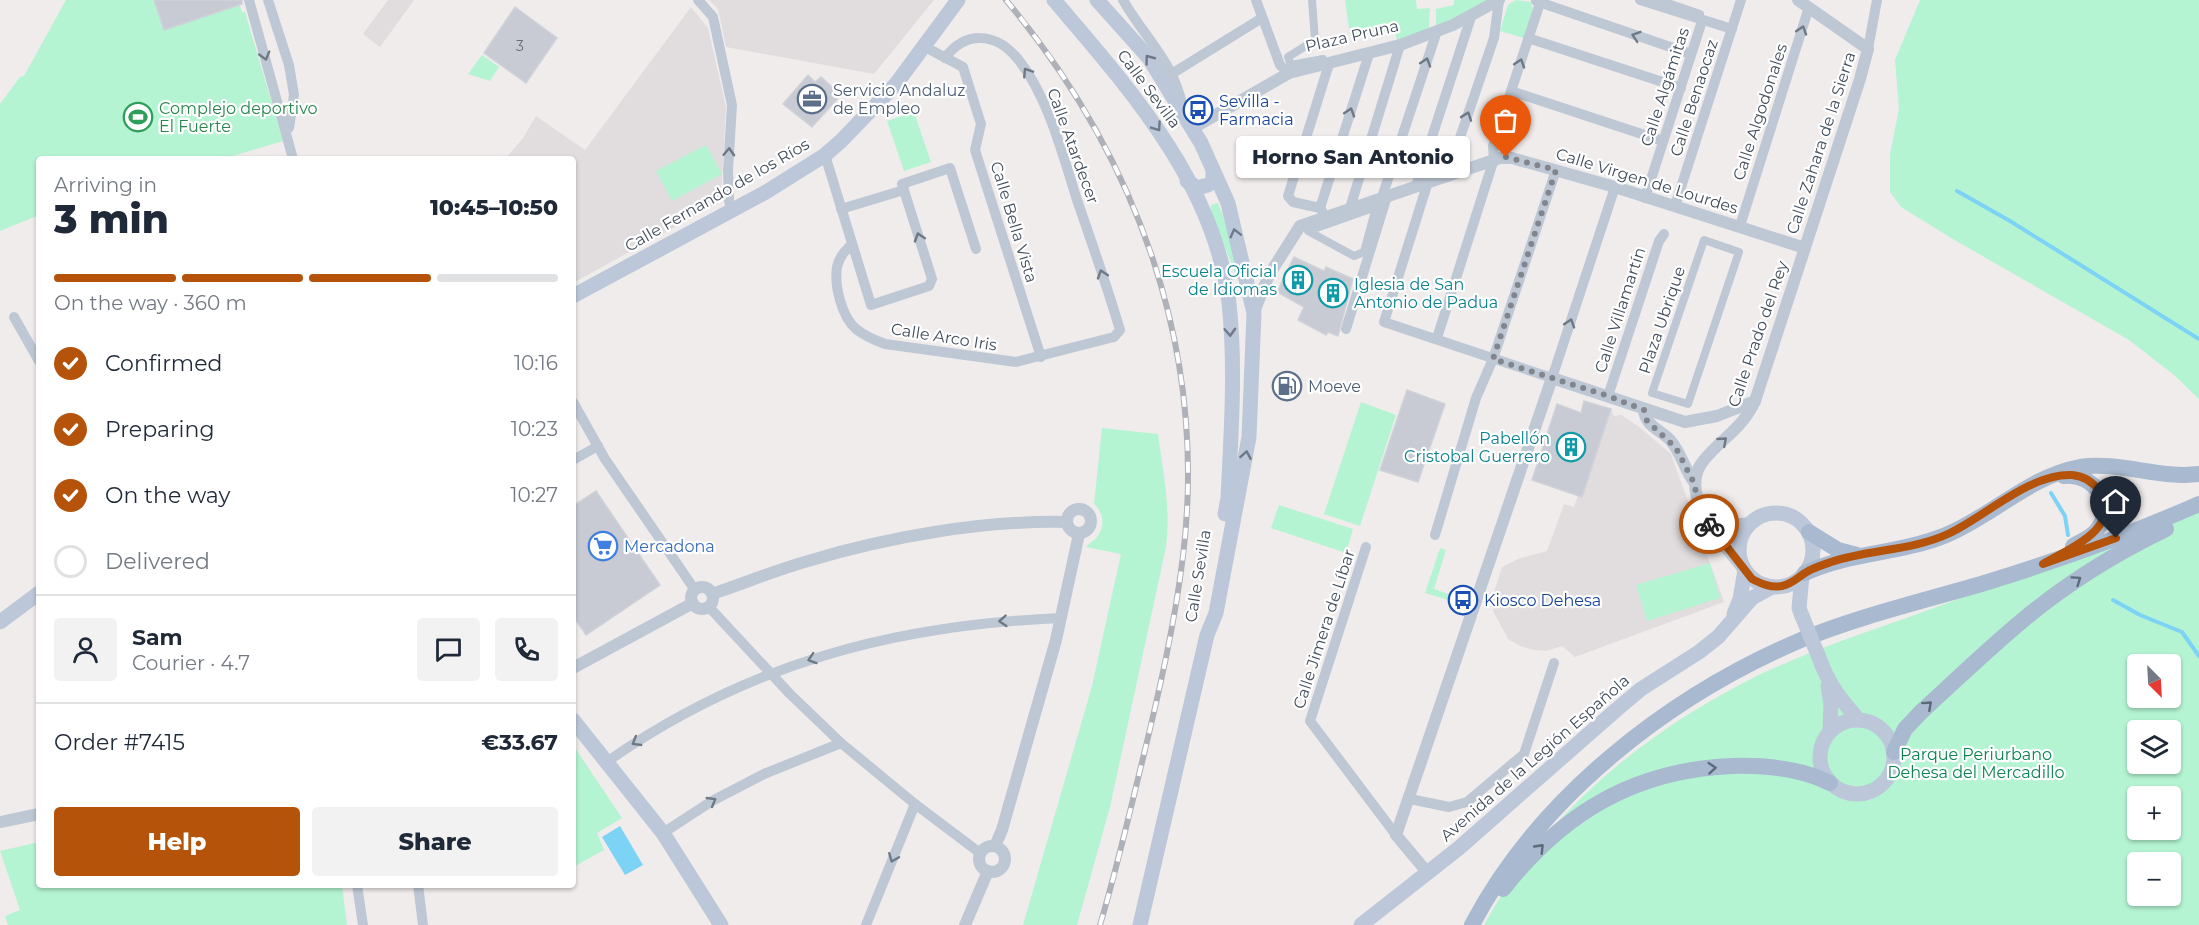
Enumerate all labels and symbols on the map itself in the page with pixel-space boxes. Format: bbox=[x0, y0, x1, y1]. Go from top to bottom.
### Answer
street label: Plaza Pruna bbox=[1303, 16, 1401, 56]
street label: Calle Algámitas bbox=[1637, 25, 1693, 149]
one-way arrow bbox=[1795, 25, 1807, 36]
one-way arrow bbox=[1631, 30, 1642, 43]
house number: 3 bbox=[516, 37, 524, 55]
street label: Calle Benaocaz bbox=[1666, 37, 1722, 159]
street label: Calle Algodonales bbox=[1729, 41, 1791, 183]
street label: Calle Sevilla bbox=[1113, 46, 1185, 132]
street label: Calle Zahara de la Sierra bbox=[1783, 49, 1859, 237]
one-way arrow bbox=[258, 50, 270, 61]
one-way arrow bbox=[1145, 55, 1156, 66]
one-way arrow bbox=[1419, 57, 1431, 68]
one-way arrow bbox=[1513, 58, 1526, 69]
one-way arrow bbox=[1023, 68, 1034, 79]
place label: Servicio Andaluz de Empleo bbox=[833, 81, 965, 118]
office icon: Servicio Andaluz de Empleo bbox=[796, 83, 828, 115]
street label: Calle Atardecer bbox=[1043, 86, 1103, 206]
place label: Sevilla - Farmacia bbox=[1219, 92, 1294, 129]
bus stop icon: Sevilla - Farmacia bbox=[1182, 94, 1214, 126]
pin bbox=[1480, 95, 1531, 157]
place label: Complejo deportivo El Fuerte bbox=[159, 99, 318, 136]
sports icon: Complejo deportivo El Fuerte bbox=[122, 101, 154, 133]
one-way arrow bbox=[1343, 107, 1356, 118]
one-way arrow bbox=[1460, 111, 1473, 122]
one-way arrow bbox=[1150, 120, 1161, 131]
street label: Calle Fernando de los Ríos bbox=[621, 134, 813, 256]
callout: Horno San Antonio bbox=[1236, 136, 1470, 178]
street label: Calle Virgen de Lourdes bbox=[1554, 144, 1741, 218]
one-way arrow bbox=[722, 148, 735, 157]
street label: Calle Bella Vista bbox=[987, 159, 1041, 285]
one-way arrow bbox=[1230, 228, 1243, 238]
one-way arrow bbox=[914, 232, 926, 243]
street label: Calle Villamartín bbox=[1591, 245, 1649, 375]
street label: Calle Prado del Rey bbox=[1724, 258, 1792, 410]
place label: Escuela Oficial de Idiomas bbox=[1161, 262, 1277, 299]
building icon: Escuela Oficial de Idiomas bbox=[1282, 264, 1314, 296]
street label: Plaza Ubrique bbox=[1635, 264, 1689, 376]
one-way arrow bbox=[1097, 269, 1109, 280]
place label: Iglesia de San Antonio de Padua bbox=[1354, 275, 1498, 312]
building icon: Iglesia de San Antonio de Padua bbox=[1317, 277, 1349, 309]
one-way arrow bbox=[1563, 318, 1576, 329]
street label: Calle Arco Iris bbox=[890, 319, 999, 355]
one-way arrow bbox=[1224, 327, 1237, 336]
fuel station icon: Moeve bbox=[1271, 370, 1303, 402]
place label: Moeve bbox=[1308, 377, 1361, 396]
place label: Pabellón Cristobal Guerrero bbox=[1404, 429, 1550, 466]
building icon: Pabellón Cristobal Guerrero bbox=[1555, 431, 1587, 463]
one-way arrow bbox=[1716, 438, 1727, 449]
one-way arrow bbox=[1239, 450, 1251, 460]
pin bbox=[2090, 476, 2141, 538]
courier bbox=[1679, 494, 1739, 554]
street label: Calle Sevilla bbox=[1181, 528, 1215, 624]
supermarket icon: Mercadona bbox=[587, 530, 619, 562]
place label: Mercadona bbox=[624, 537, 715, 556]
street label: Calle Jimera de Líbar bbox=[1289, 547, 1359, 711]
one-way arrow bbox=[2071, 577, 2082, 588]
bus stop icon: Kiosco Dehesa bbox=[1447, 584, 1479, 616]
place label: Kiosco Dehesa bbox=[1484, 591, 1601, 610]
one-way arrow bbox=[998, 615, 1007, 628]
one-way arrow bbox=[807, 652, 818, 664]
north arrow bbox=[2127, 654, 2181, 708]
street label: Avenida de la Legión Española bbox=[1437, 671, 1633, 845]
one-way arrow bbox=[1921, 702, 1932, 713]
one-way arrow bbox=[632, 735, 642, 747]
park label: Parque Periurbano Dehesa del Mercadillo bbox=[1887, 745, 2065, 782]
one-way arrow bbox=[1708, 762, 1717, 775]
one-way arrow bbox=[706, 797, 716, 809]
one-way arrow bbox=[1532, 845, 1543, 856]
one-way arrow bbox=[888, 852, 900, 863]

